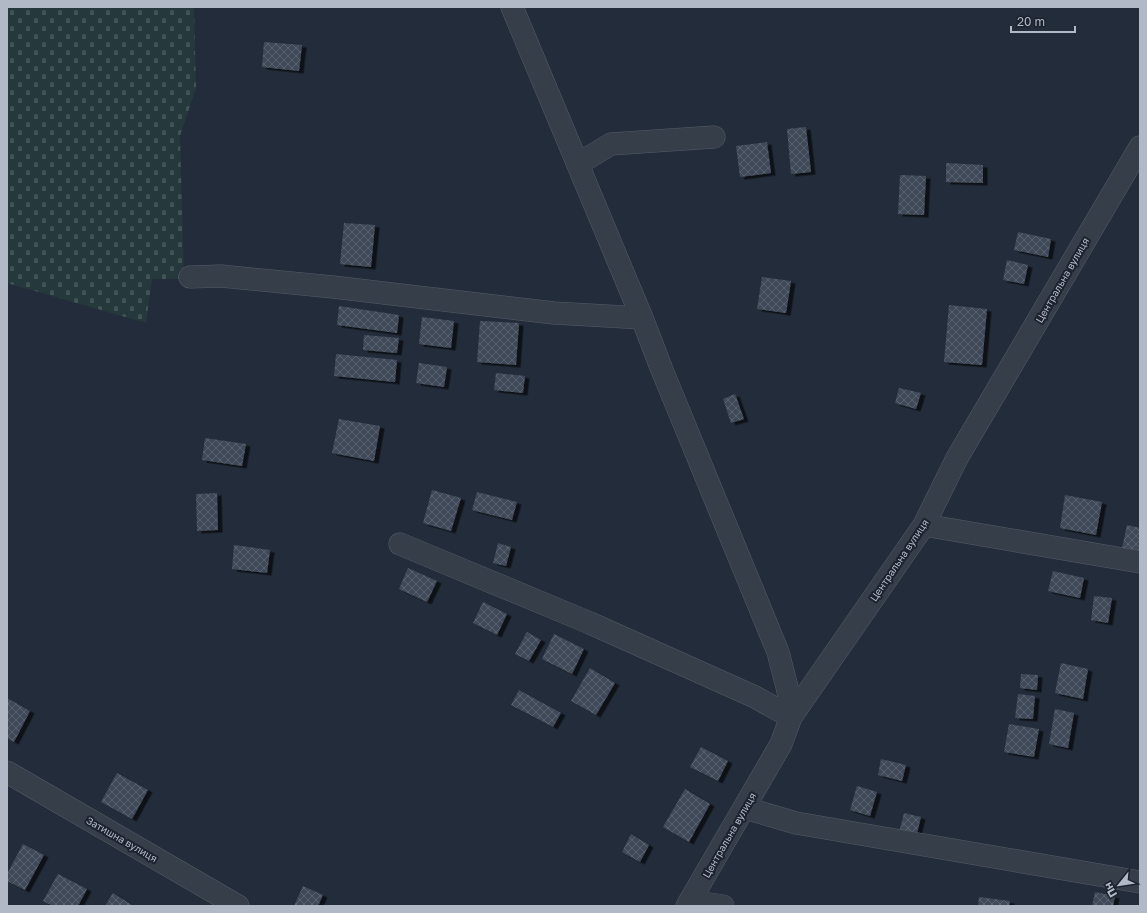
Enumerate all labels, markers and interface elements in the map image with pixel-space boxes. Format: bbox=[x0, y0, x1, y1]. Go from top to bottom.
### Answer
scale bar bbox=[1011, 8, 1075, 34]
text: 20 m bbox=[1017, 14, 1045, 29]
street label: Центральна вулиця bbox=[1033, 235, 1091, 325]
street label: Центральна вулиця bbox=[867, 517, 931, 603]
street label: Центральна вулиця bbox=[700, 790, 758, 880]
street label: Затишна вулиця bbox=[84, 814, 160, 864]
north arrow bbox=[1099, 865, 1139, 905]
text: Пн bbox=[1100, 880, 1119, 900]

